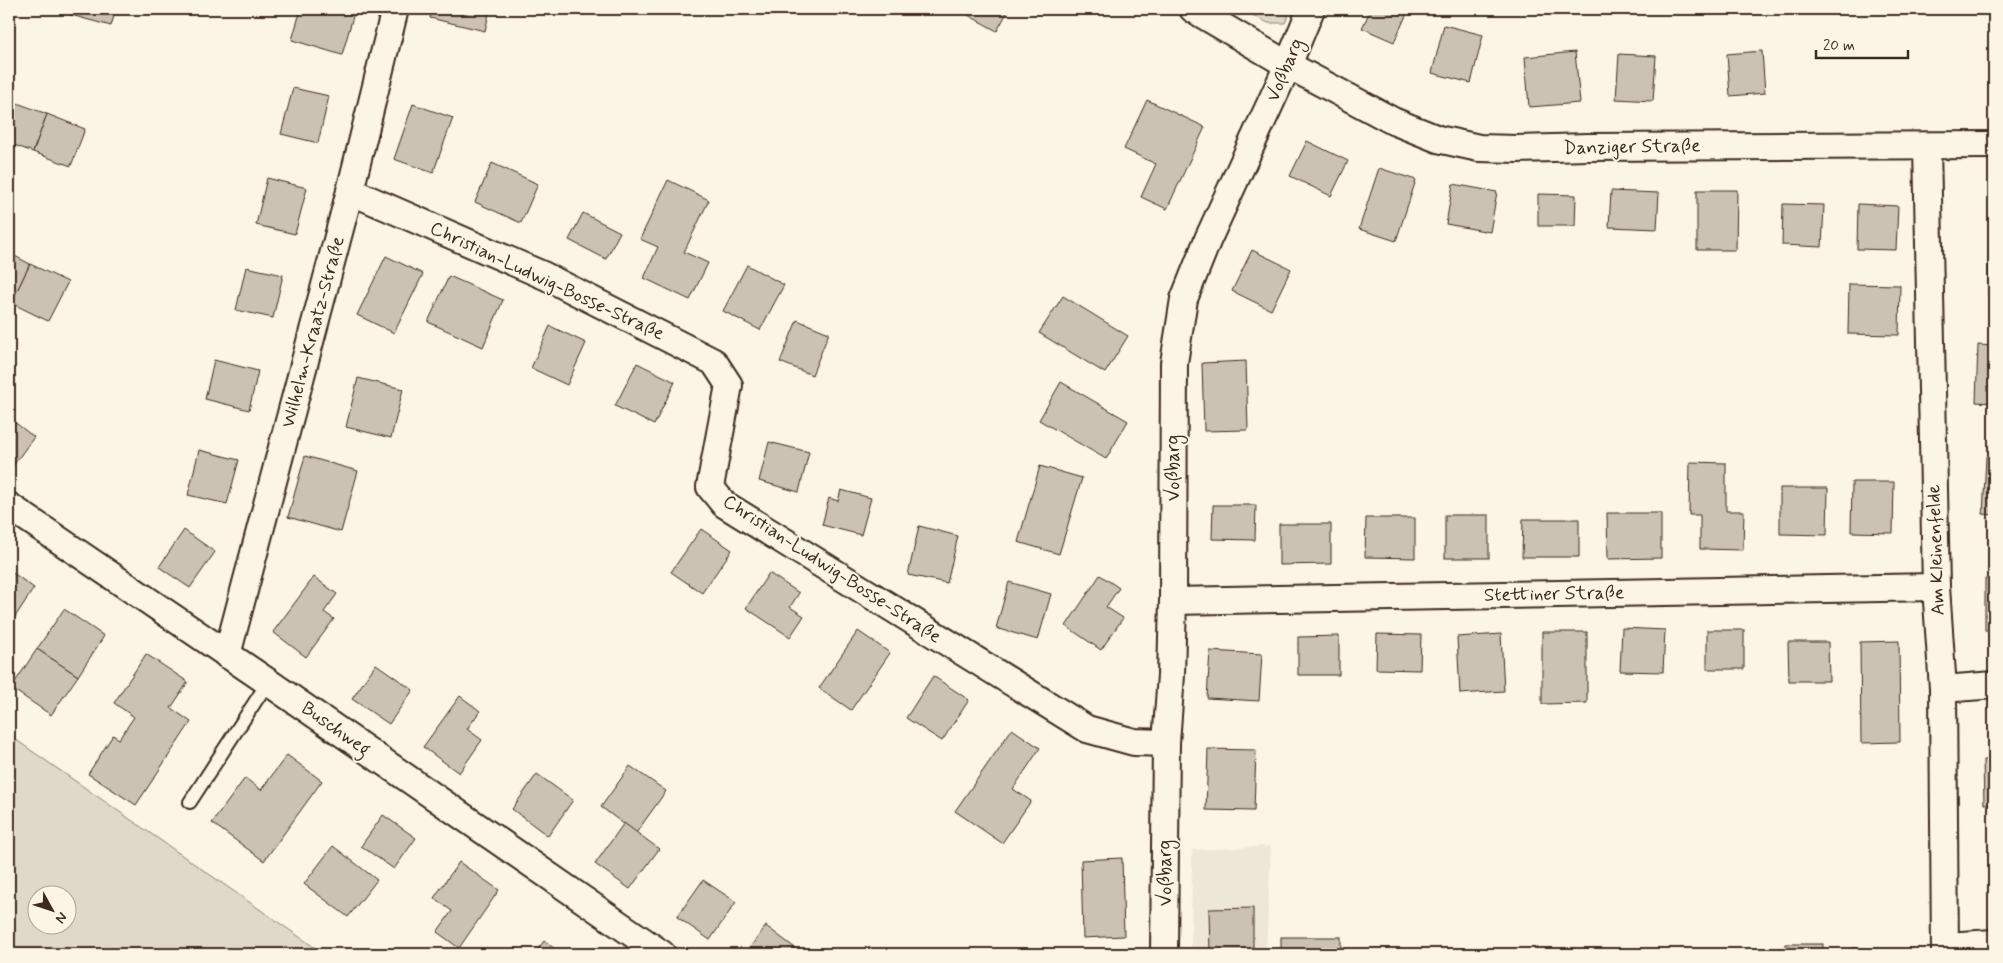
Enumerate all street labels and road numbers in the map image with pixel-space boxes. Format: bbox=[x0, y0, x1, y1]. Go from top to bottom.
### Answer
street label: Voßbarg bbox=[1261, 35, 1311, 106]
street label: Danziger Straße bbox=[1563, 133, 1701, 162]
street label: Christian-Ludwig-Bosse-Straße bbox=[425, 216, 668, 347]
street label: Wilhelm-Kraatz-Straße bbox=[275, 234, 351, 430]
street label: Voßbarg bbox=[1161, 435, 1188, 501]
street label: Am Kleinenfelde bbox=[1921, 484, 1951, 616]
street label: Christian-Ludwig-Bosse-Straße bbox=[717, 489, 946, 650]
street label: Stettiner Straße bbox=[1484, 580, 1624, 608]
street label: Buschweg bbox=[295, 696, 376, 764]
street label: Voßbarg bbox=[1153, 840, 1180, 906]

